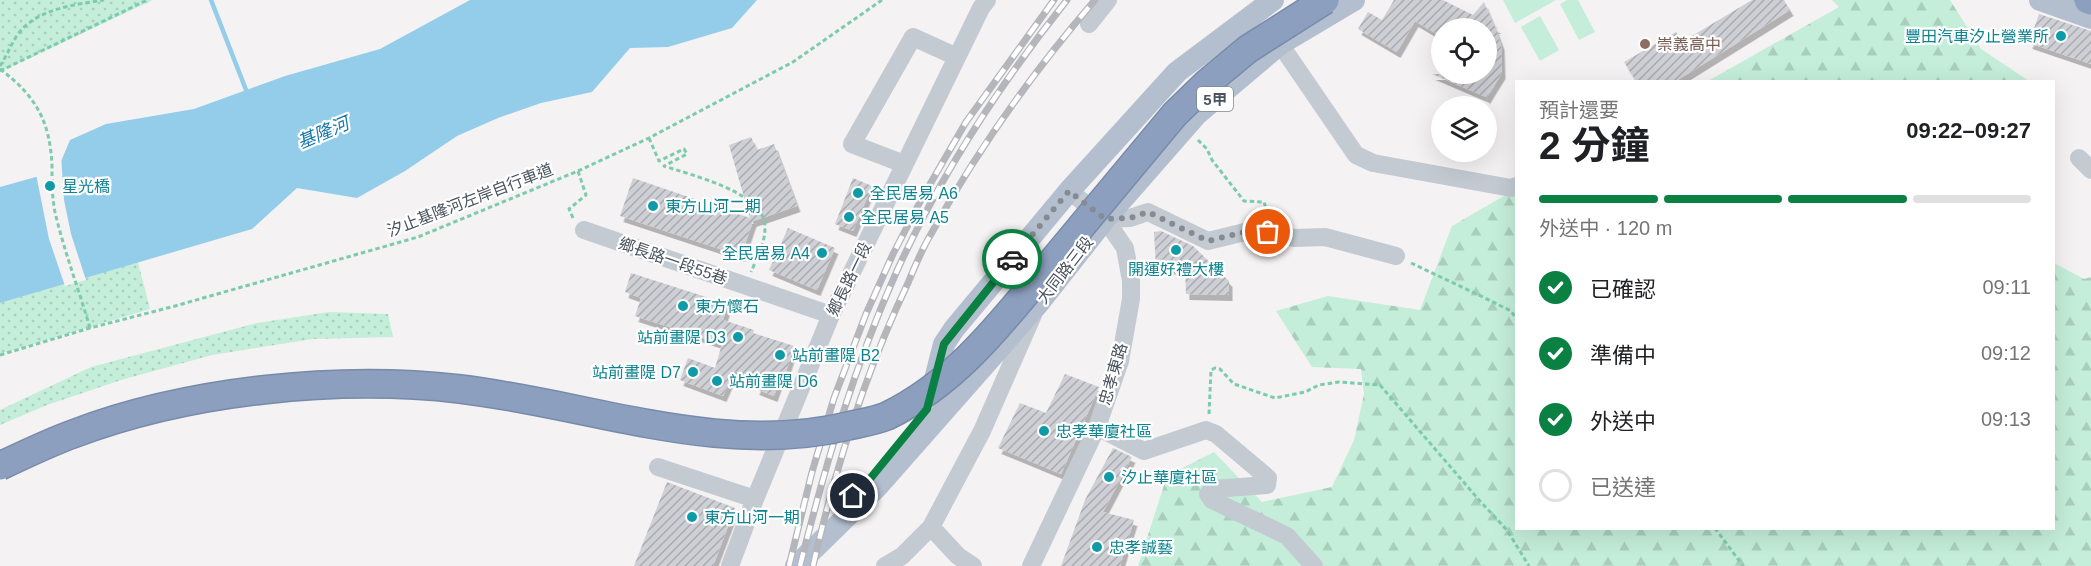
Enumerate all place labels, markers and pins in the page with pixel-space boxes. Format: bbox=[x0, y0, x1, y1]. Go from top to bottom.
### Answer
place label: 豐田汽車汐止營業所 bbox=[1905, 28, 2049, 45]
marker: 豐田汽車汐止營業所 bbox=[2054, 29, 2068, 43]
place label: 崇義高中 bbox=[1657, 36, 1721, 53]
marker: 崇義高中 bbox=[1638, 37, 1652, 51]
place label: 星光橋 bbox=[62, 178, 110, 195]
marker: 星光橋 bbox=[43, 179, 57, 193]
place label: 全民居易 A6 bbox=[870, 185, 958, 202]
marker: 全民居易 A6 bbox=[851, 186, 865, 200]
place label: 東方山河二期 bbox=[665, 198, 761, 215]
marker: 東方山河二期 bbox=[646, 199, 660, 213]
pin bbox=[1242, 206, 1293, 257]
place label: 全民居易 A5 bbox=[861, 209, 949, 226]
marker: 全民居易 A5 bbox=[842, 210, 856, 224]
marker: 開運好禮大樓 bbox=[1169, 243, 1183, 257]
place label: 全民居易 A4 bbox=[722, 245, 810, 262]
marker: 全民居易 A4 bbox=[815, 246, 829, 260]
place label: 開運好禮大樓 bbox=[1128, 261, 1224, 278]
place label: 東方懷石 bbox=[695, 298, 759, 315]
marker: 東方懷石 bbox=[676, 299, 690, 313]
place label: 站前畫隄 D3 bbox=[637, 329, 726, 346]
marker: 站前畫隄 D3 bbox=[731, 330, 745, 344]
place label: 站前畫隄 B2 bbox=[792, 347, 880, 364]
marker: 站前畫隄 B2 bbox=[773, 348, 787, 362]
place label: 站前畫隄 D7 bbox=[592, 364, 681, 381]
marker: 站前畫隄 D7 bbox=[686, 365, 700, 379]
place label: 站前畫隄 D6 bbox=[729, 373, 818, 390]
marker: 站前畫隄 D6 bbox=[710, 374, 724, 388]
place label: 忠孝華廈社區 bbox=[1056, 423, 1152, 440]
marker: 忠孝華廈社區 bbox=[1037, 424, 1051, 438]
place label: 汐止華廈社區 bbox=[1121, 469, 1217, 486]
pin bbox=[827, 470, 878, 521]
marker: 汐止華廈社區 bbox=[1102, 470, 1116, 484]
place label: 東方山河一期 bbox=[704, 509, 800, 526]
marker: 東方山河一期 bbox=[685, 510, 699, 524]
place label: 忠孝誠藝 bbox=[1109, 539, 1173, 556]
marker: 忠孝誠藝 bbox=[1090, 540, 1104, 554]

